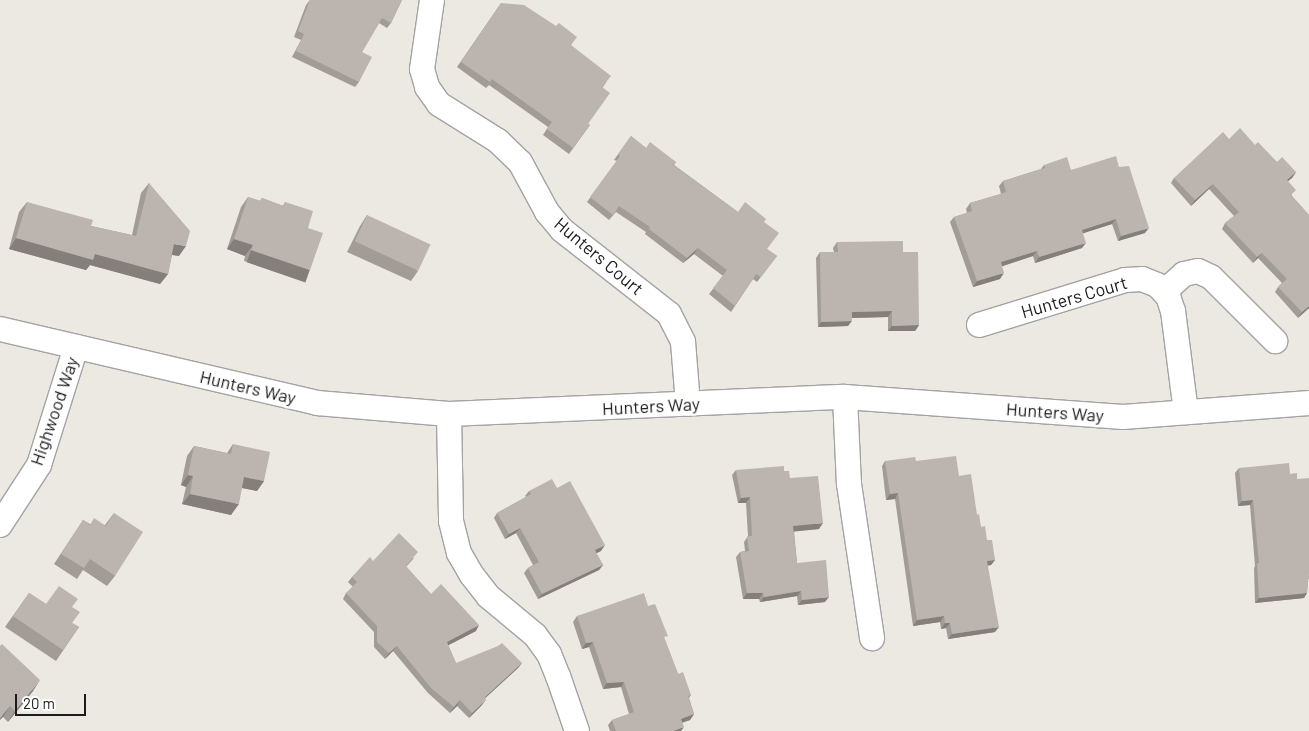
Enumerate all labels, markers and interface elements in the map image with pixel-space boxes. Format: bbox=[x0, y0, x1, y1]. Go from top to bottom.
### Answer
street label: Hunters Court bbox=[550, 213, 648, 299]
street label: Hunters Court bbox=[1018, 272, 1130, 322]
street label: Highwood Way bbox=[25, 354, 83, 468]
street label: Hunters Way bbox=[198, 365, 298, 409]
street label: Hunters Way bbox=[601, 393, 701, 419]
street label: Hunters Way bbox=[1005, 398, 1105, 426]
scale bar bbox=[18, 684, 89, 716]
text: 20 m bbox=[23, 694, 55, 712]

